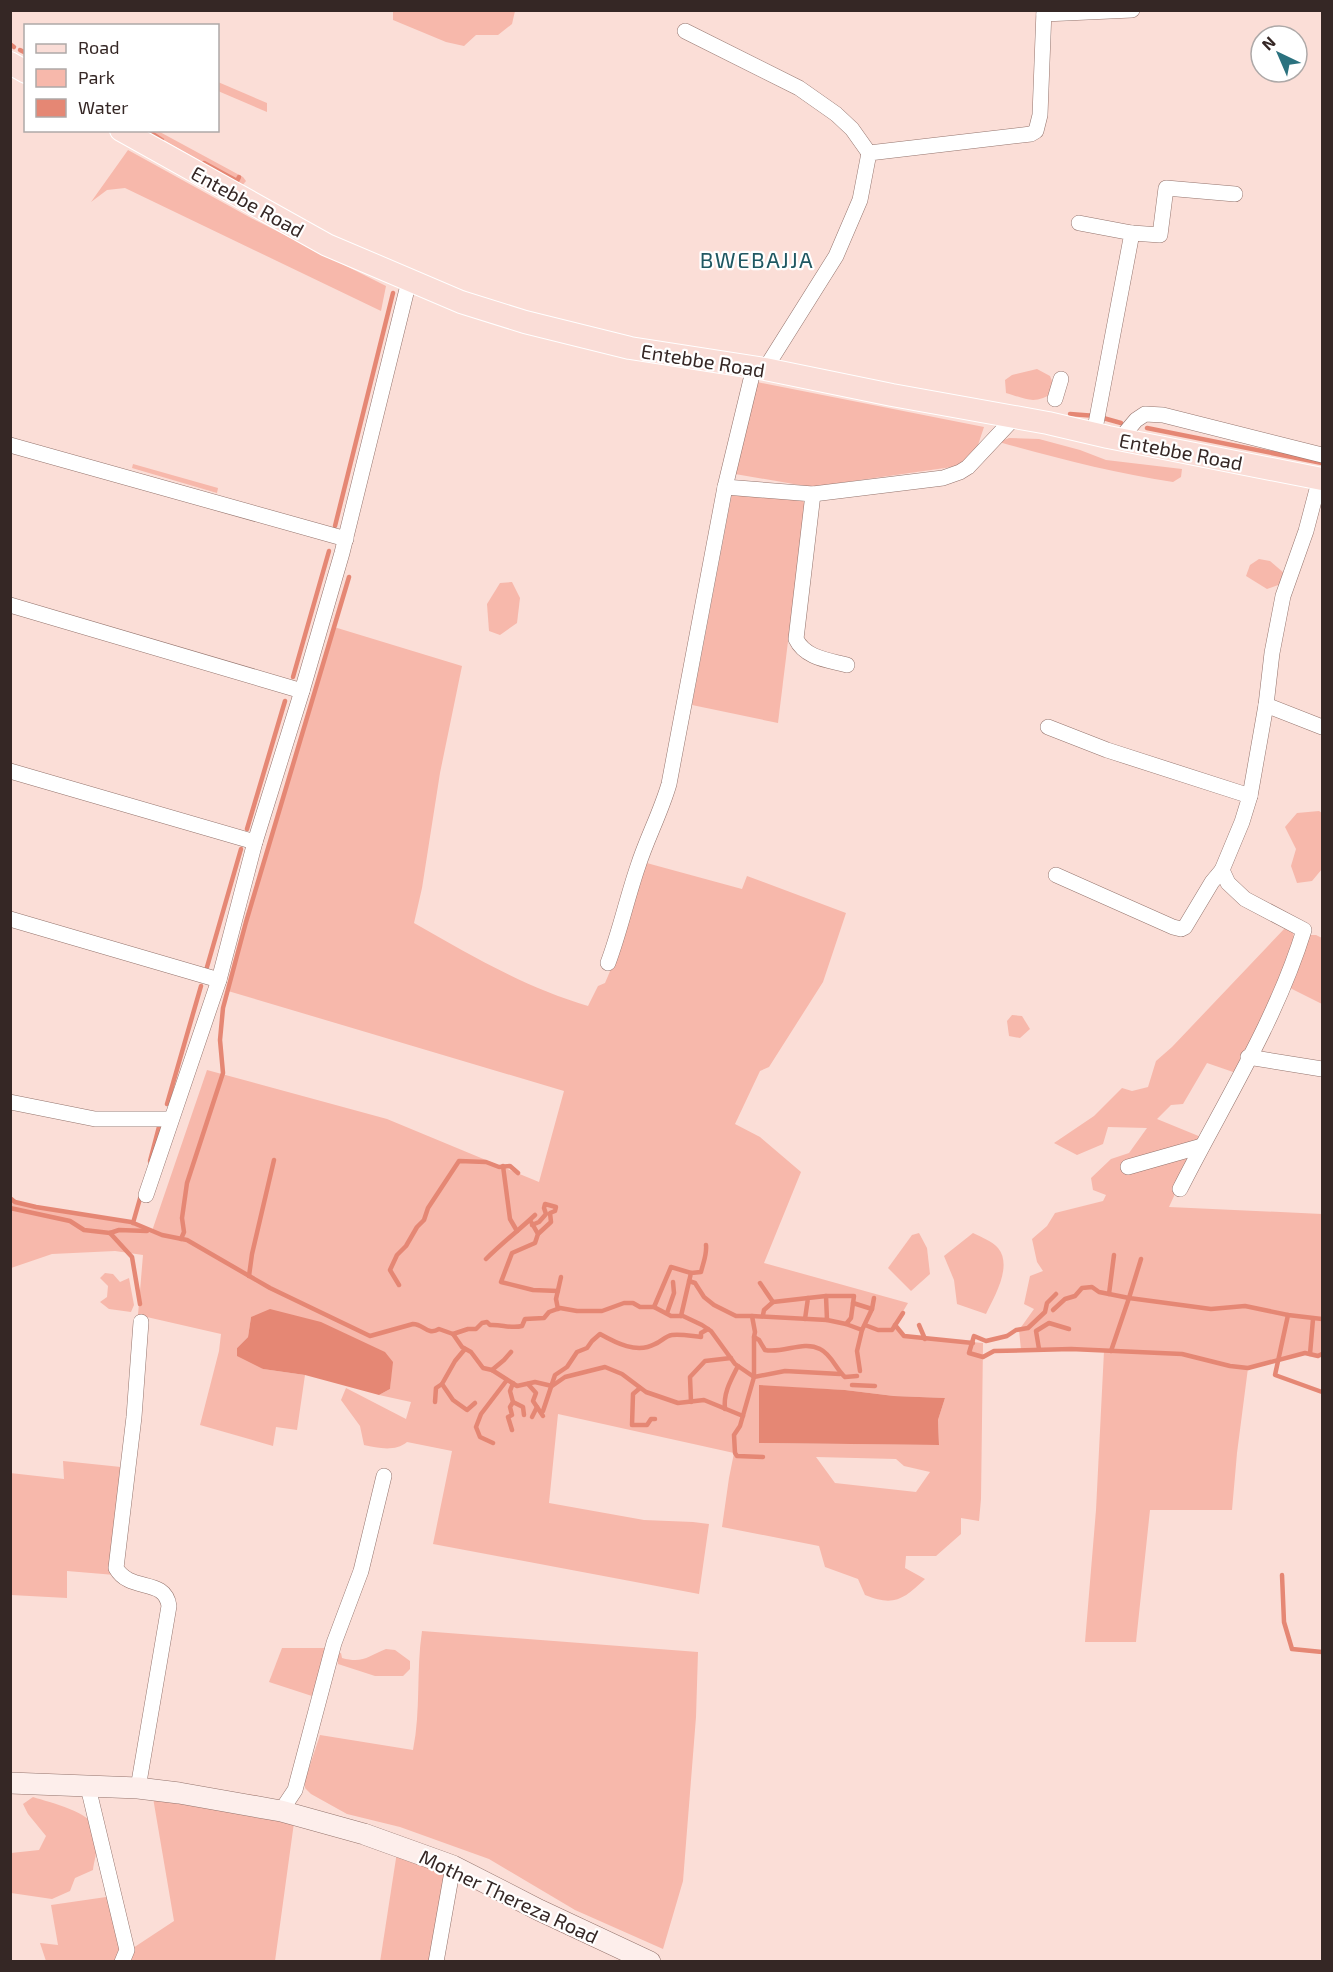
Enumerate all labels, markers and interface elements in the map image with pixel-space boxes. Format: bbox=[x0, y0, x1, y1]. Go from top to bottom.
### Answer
legend bbox=[24, 24, 219, 132]
north arrow bbox=[1249, 24, 1309, 84]
text: N bbox=[1257, 32, 1279, 54]
text: Road bbox=[78, 36, 119, 58]
text: Park bbox=[78, 66, 115, 88]
text: Water bbox=[78, 96, 128, 118]
street label: Entebbe Road bbox=[187, 160, 309, 242]
district label: BWEBAJJA bbox=[700, 246, 814, 272]
street label: Entebbe Road bbox=[639, 338, 767, 382]
street label: Entebbe Road bbox=[1117, 427, 1245, 475]
street label: Mother Thereza Road bbox=[416, 1844, 602, 1948]

